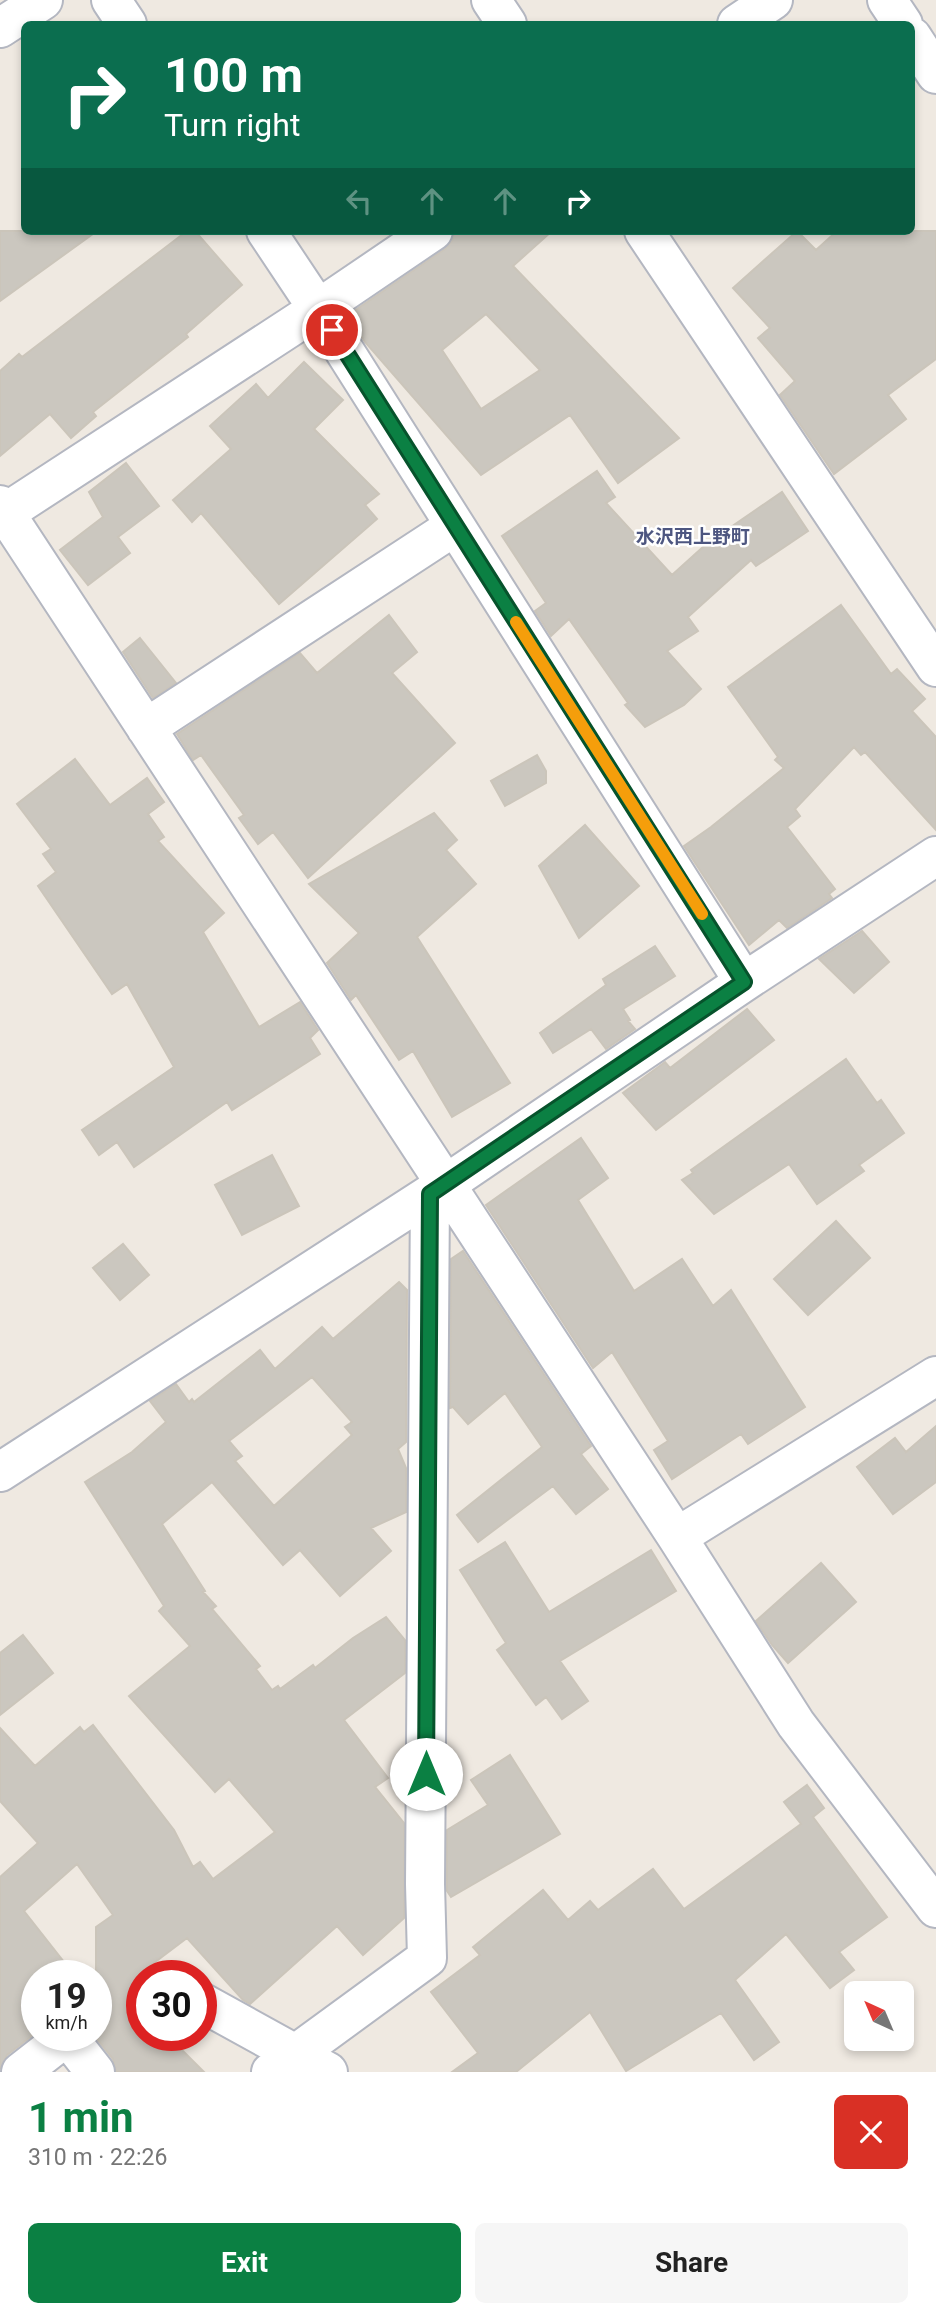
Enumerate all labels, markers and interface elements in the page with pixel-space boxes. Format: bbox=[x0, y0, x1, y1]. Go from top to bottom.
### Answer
text: 100 m bbox=[164, 47, 303, 104]
icon: right bbox=[49, 49, 140, 140]
text: Turn right bbox=[164, 106, 300, 144]
icon: left bbox=[340, 182, 378, 220]
icon: ahead bbox=[413, 182, 451, 220]
icon: ahead bbox=[486, 182, 524, 220]
icon: right bbox=[559, 182, 597, 220]
pin bbox=[302, 300, 362, 360]
icon: arrive bbox=[313, 311, 351, 349]
district label: 水沢西上野町 bbox=[636, 525, 750, 548]
position arrow bbox=[389, 1737, 463, 1811]
speed limit sign: 30 bbox=[126, 1960, 217, 2051]
text: 19 bbox=[46, 1976, 87, 2017]
north arrow bbox=[844, 1981, 914, 2051]
map controls bbox=[844, 1981, 914, 2051]
text: km/h bbox=[45, 2012, 88, 2033]
text: 1 min bbox=[28, 2093, 134, 2142]
button: close bbox=[834, 2095, 908, 2169]
text: 310 m · 22:26 bbox=[28, 2144, 167, 2171]
button: Exit bbox=[28, 2223, 461, 2303]
button: Share bbox=[475, 2223, 908, 2303]

